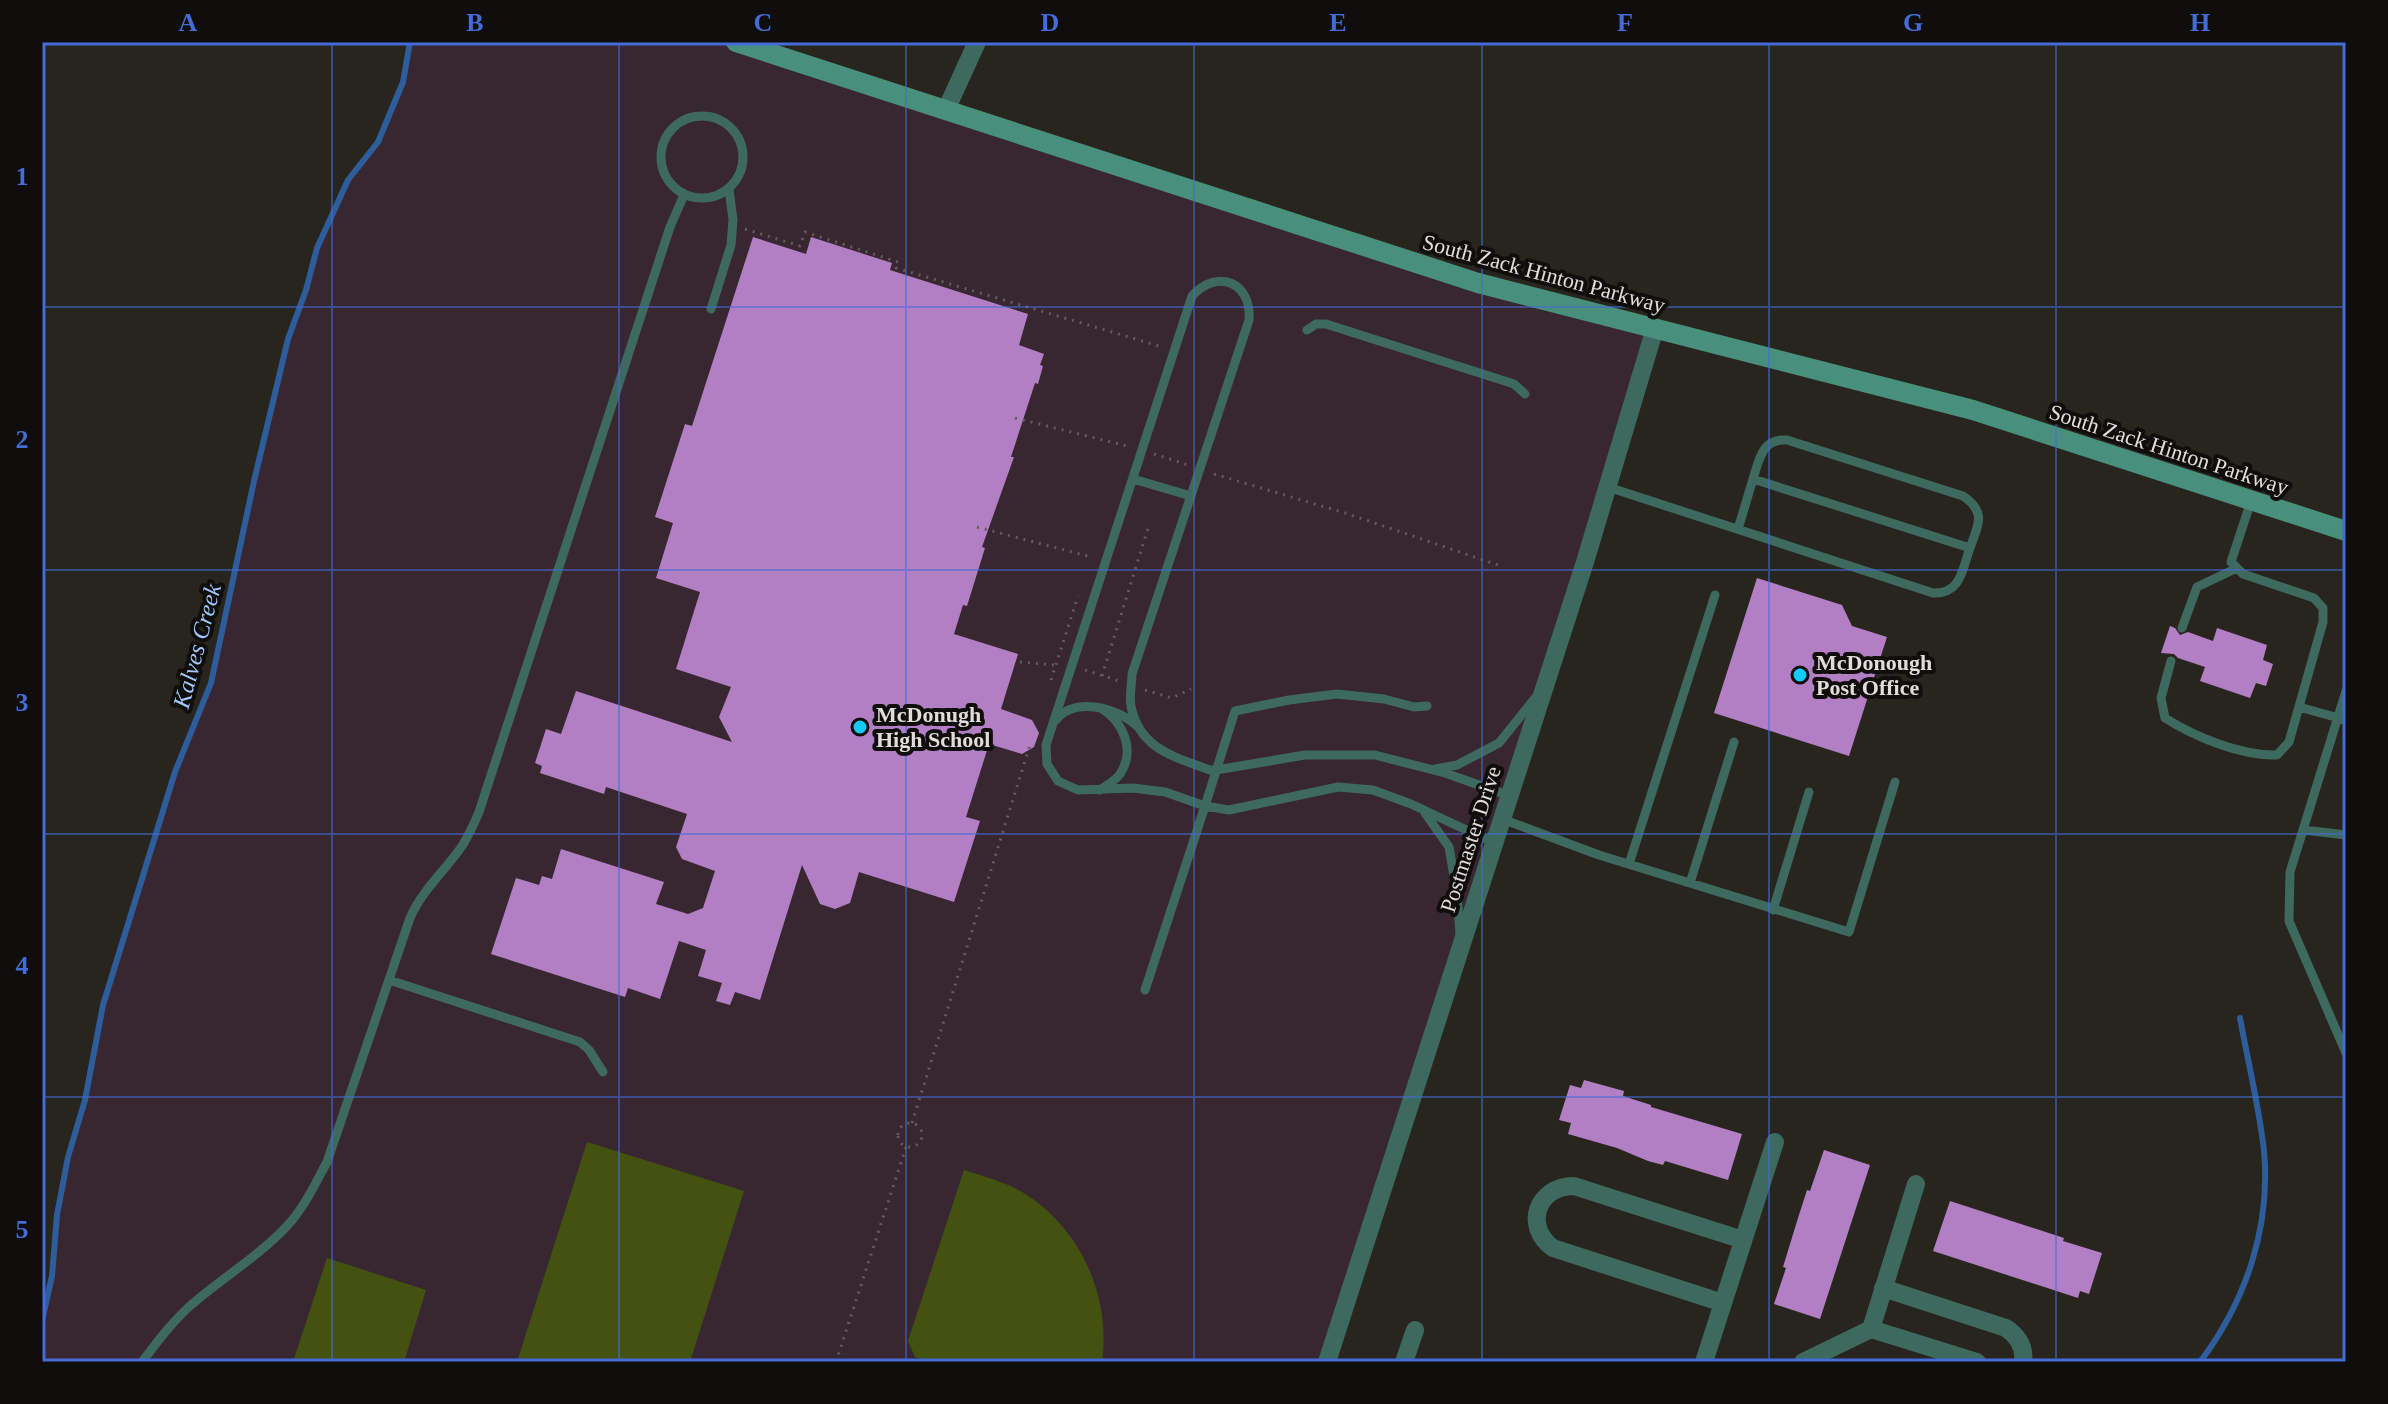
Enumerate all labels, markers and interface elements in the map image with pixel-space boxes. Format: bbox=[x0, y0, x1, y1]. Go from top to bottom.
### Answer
text: A bbox=[179, 8, 198, 37]
text: B bbox=[466, 8, 484, 37]
text: C bbox=[754, 8, 772, 37]
text: D bbox=[1041, 8, 1059, 37]
text: E bbox=[1329, 8, 1347, 37]
text: F bbox=[1617, 8, 1633, 37]
text: G bbox=[1903, 8, 1923, 37]
text: H bbox=[2190, 8, 2210, 37]
text: 1 bbox=[16, 162, 29, 191]
street label: South Zack Hinton Parkway bbox=[1420, 229, 1668, 318]
street label: South Zack Hinton Parkway bbox=[2046, 399, 2292, 500]
text: 2 bbox=[16, 425, 29, 454]
water label: Kalves Creek bbox=[168, 581, 226, 712]
place label: McDonough Post Office bbox=[1816, 650, 1932, 700]
marker: McDonough Post Office bbox=[1791, 666, 1809, 684]
text: 3 bbox=[16, 688, 29, 717]
place label: McDonugh High School bbox=[876, 702, 990, 752]
marker: McDonugh High School bbox=[851, 718, 869, 736]
street label: Postmaster Drive bbox=[1435, 763, 1506, 915]
text: 4 bbox=[16, 951, 29, 980]
text: 5 bbox=[16, 1215, 29, 1244]

